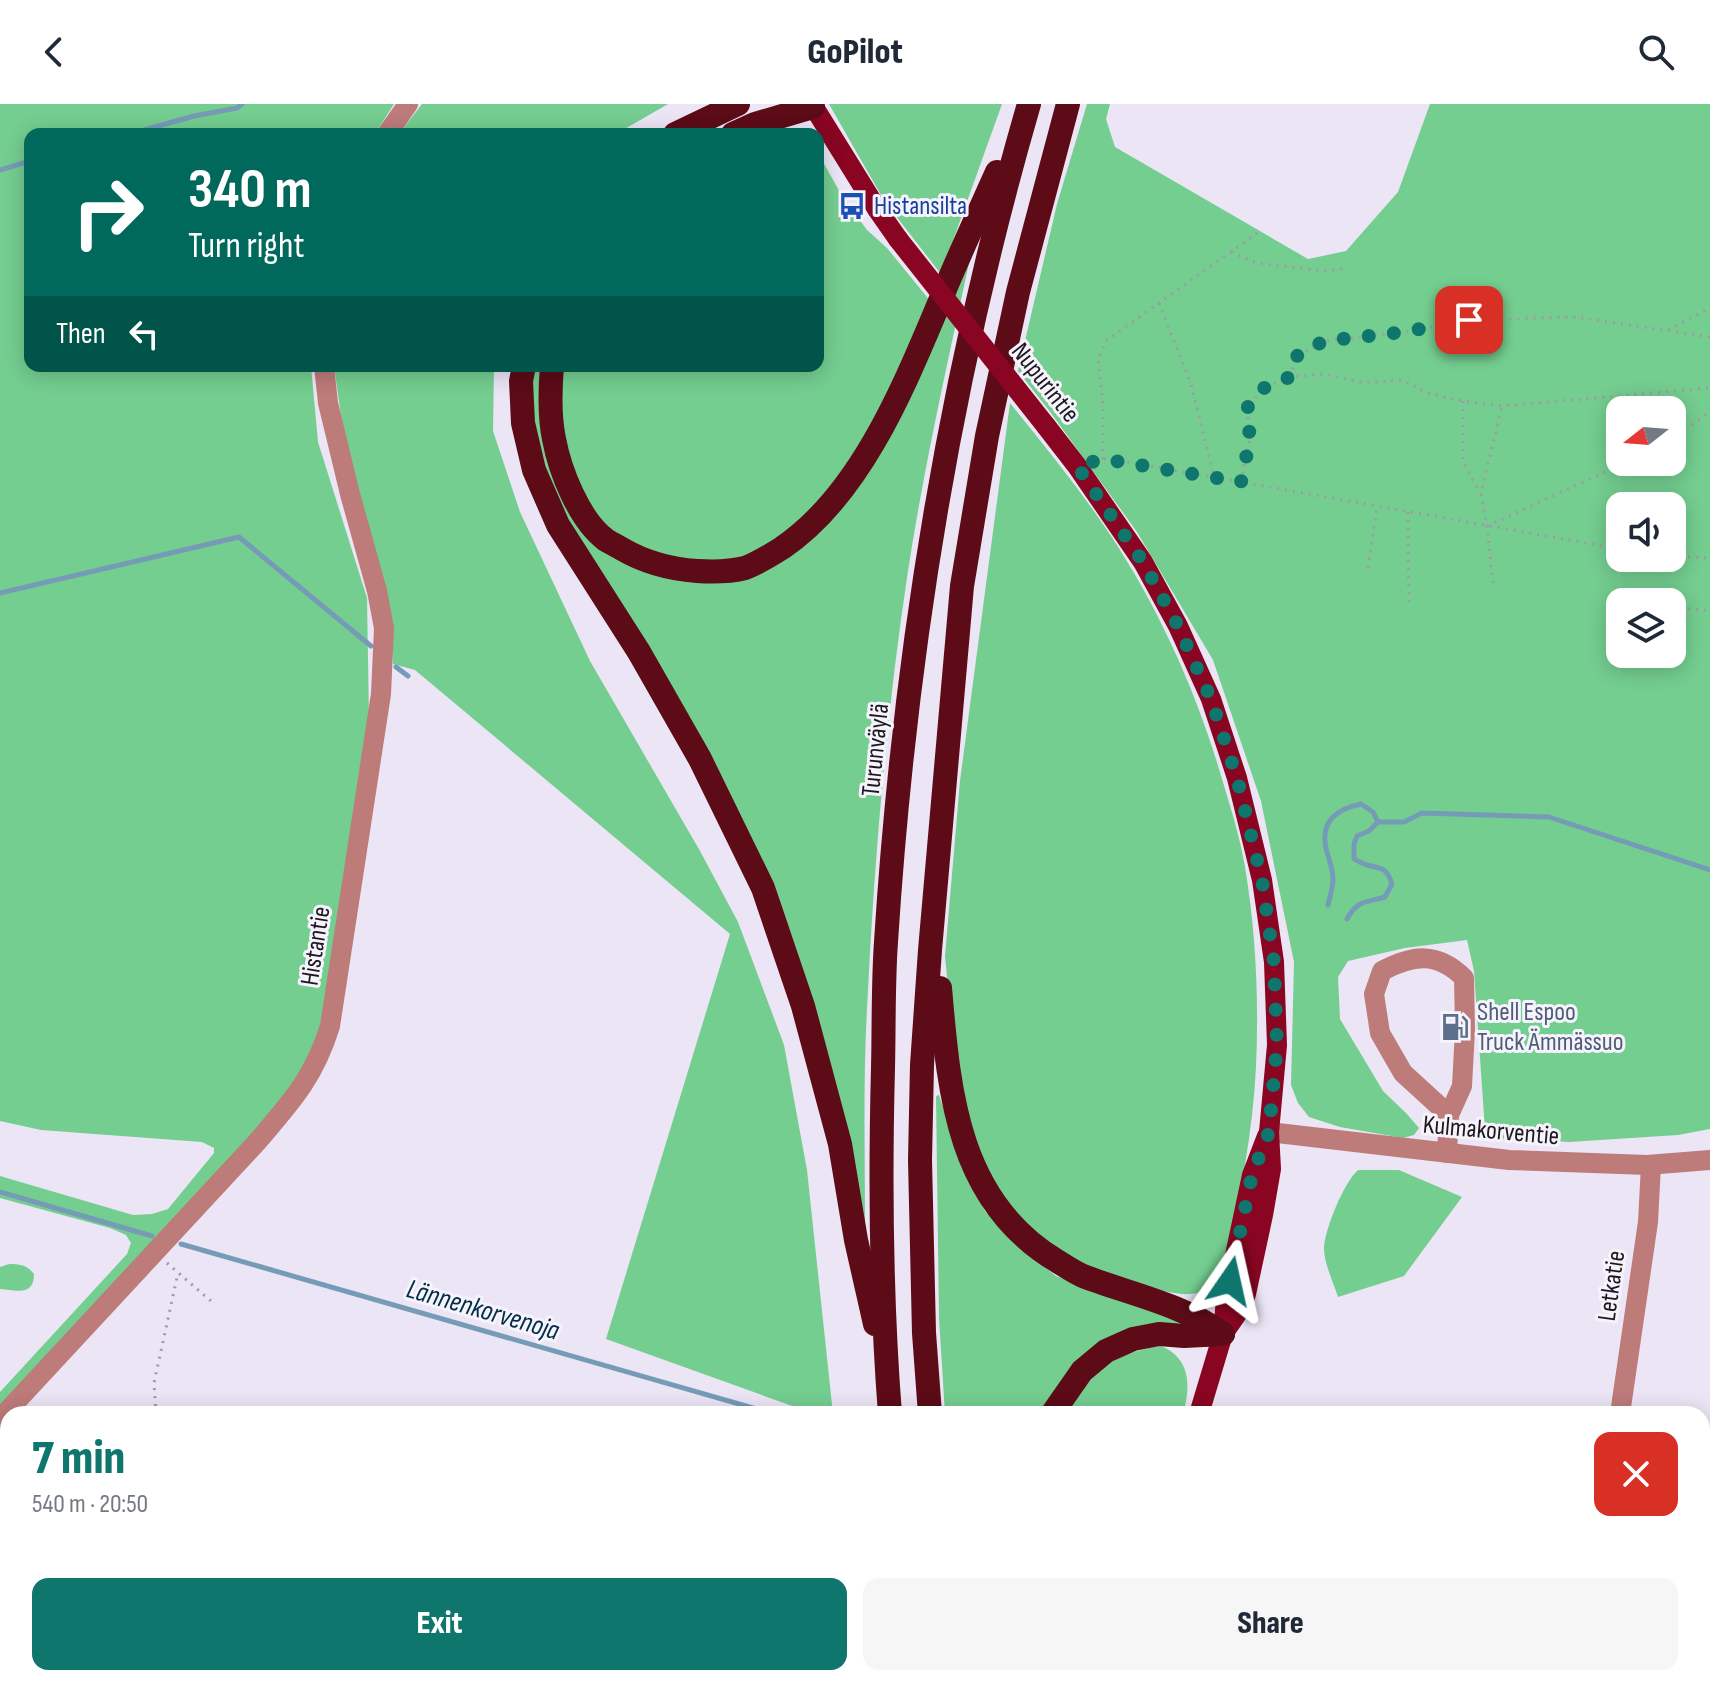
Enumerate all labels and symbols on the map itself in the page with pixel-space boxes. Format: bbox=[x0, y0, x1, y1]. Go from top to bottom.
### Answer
bus stop icon: Histansilta bbox=[837, 191, 867, 221]
place label: Histansilta bbox=[874, 191, 967, 222]
pin bbox=[1435, 286, 1503, 354]
street label: Nupurintie bbox=[1004, 337, 1086, 429]
north arrow bbox=[1606, 396, 1686, 476]
street label: Turunväylä bbox=[856, 702, 896, 798]
street label: Histantie bbox=[294, 904, 338, 988]
place label: Shell Espoo Truck Ämmässuo bbox=[1477, 997, 1623, 1058]
fuel station icon: Shell Espoo Truck Ämmässuo bbox=[1440, 1012, 1470, 1042]
street label: Kulmakorventie bbox=[1422, 1110, 1560, 1152]
position arrow bbox=[1188, 1239, 1272, 1323]
street label: Letkatie bbox=[1592, 1249, 1632, 1323]
water label: Lännenkorvenoja bbox=[403, 1272, 564, 1348]

